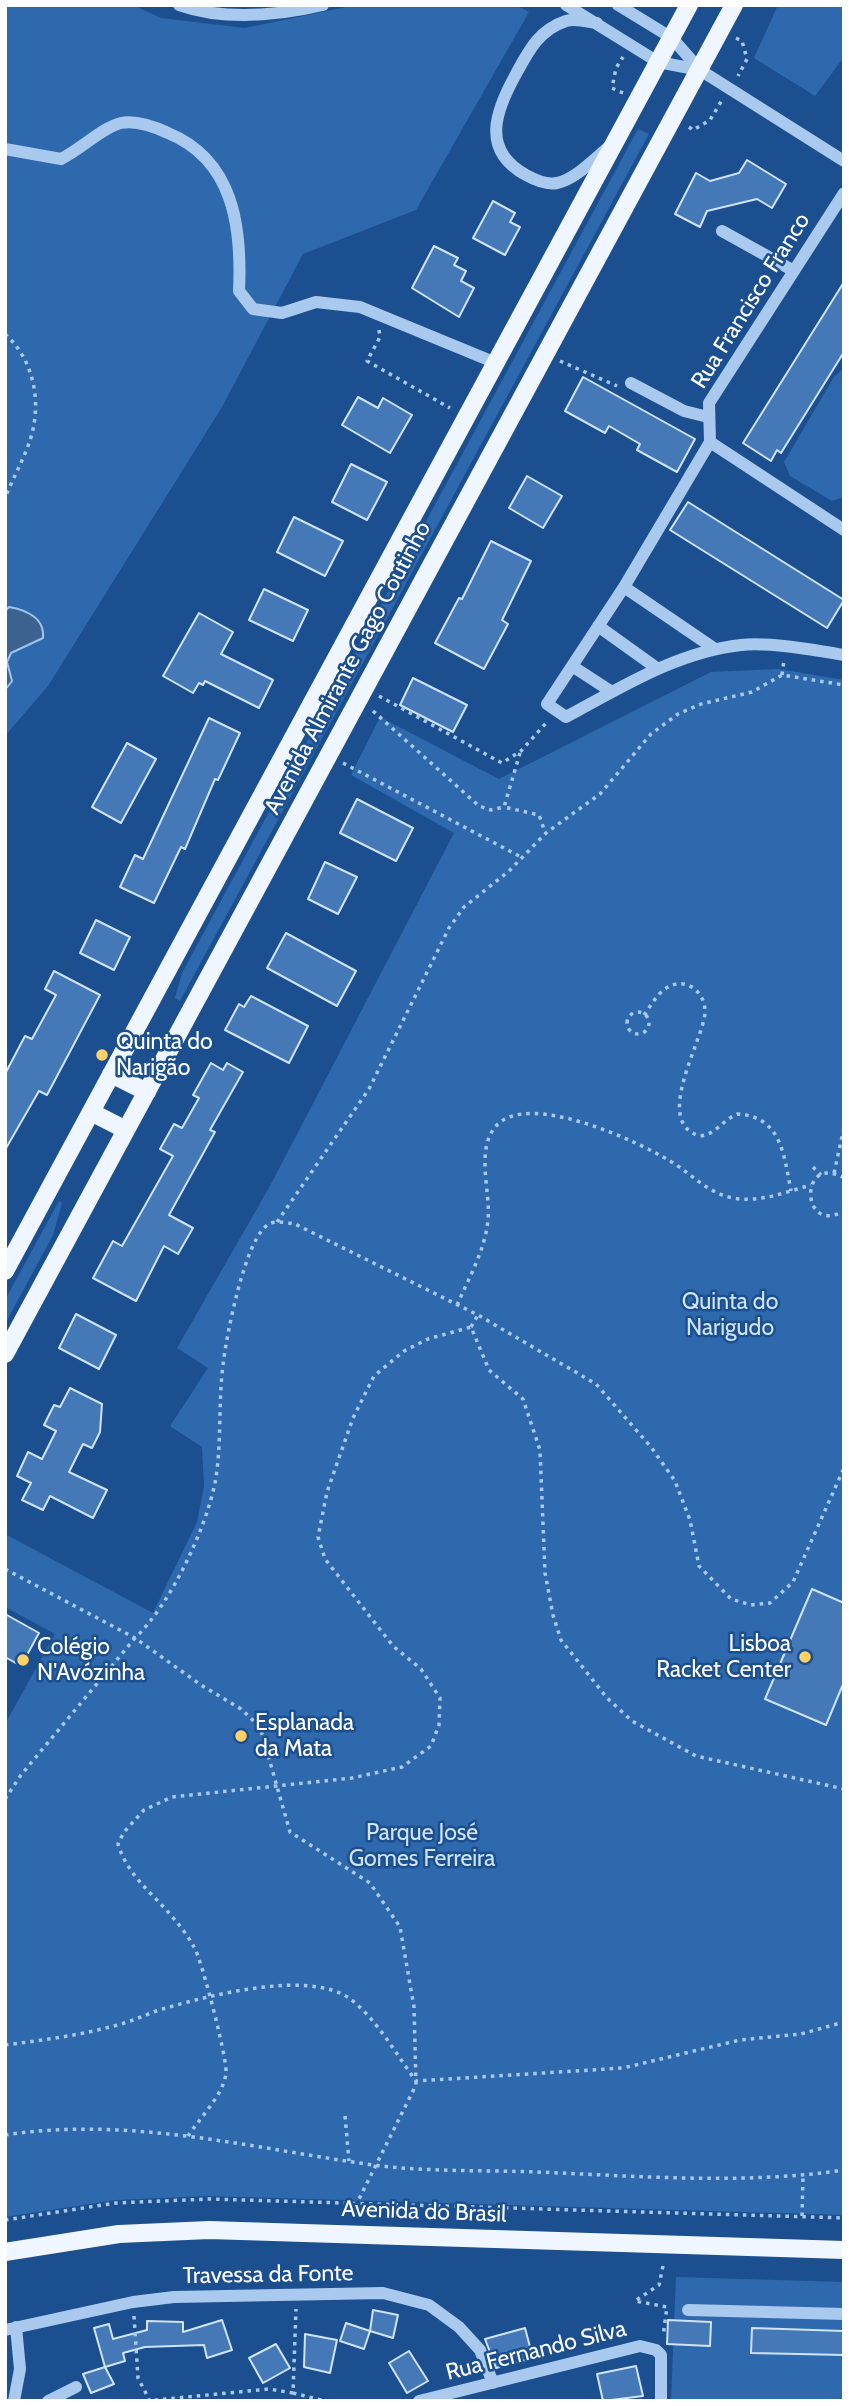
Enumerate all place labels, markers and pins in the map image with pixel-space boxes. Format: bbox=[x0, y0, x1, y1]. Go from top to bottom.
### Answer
place label: Quinta do Narigão bbox=[116, 1028, 213, 1082]
marker: Quinta do Narigão bbox=[94, 1047, 110, 1063]
place label: Lisboa Racket Center bbox=[656, 1630, 791, 1684]
place label: Colégio N'Avózinha bbox=[37, 1633, 145, 1687]
marker: Lisboa Racket Center bbox=[797, 1649, 813, 1665]
marker: Colégio N'Avózinha bbox=[15, 1652, 31, 1668]
place label: Esplanada da Mata bbox=[255, 1709, 354, 1763]
marker: Esplanada da Mata bbox=[233, 1728, 249, 1744]

